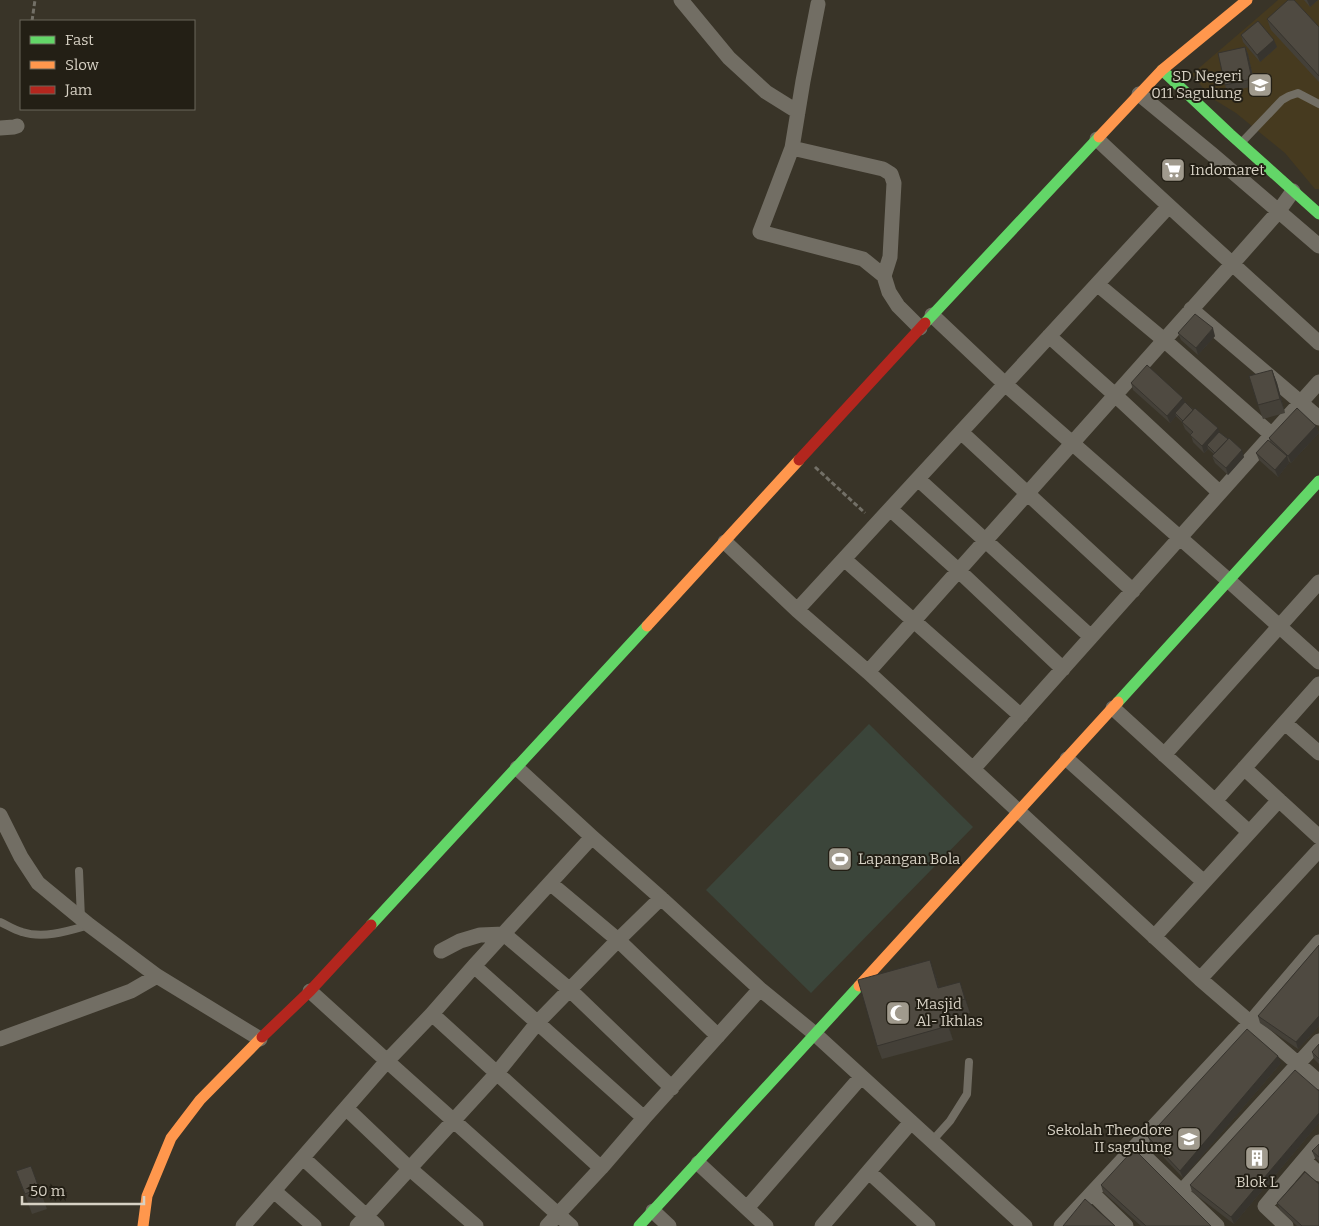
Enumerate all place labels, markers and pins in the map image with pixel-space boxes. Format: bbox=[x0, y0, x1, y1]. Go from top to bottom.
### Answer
place label: SD Negeri 011 Sagulung bbox=[1151, 67, 1243, 102]
school or university icon: SD Negeri 011 Sagulung bbox=[1247, 72, 1273, 98]
supermarket icon: Indomaret bbox=[1160, 157, 1186, 183]
place label: Indomaret bbox=[1190, 161, 1265, 179]
sports icon: Lapangan Bola bbox=[827, 846, 853, 872]
place label: Lapangan Bola bbox=[858, 850, 960, 868]
place label: Masjid Al- Ikhlas bbox=[916, 995, 983, 1030]
mosque icon: Masjid Al- Ikhlas bbox=[885, 1000, 911, 1026]
place label: Sekolah Theodore II sagulung bbox=[1047, 1121, 1172, 1156]
school or university icon: Sekolah Theodore II sagulung bbox=[1176, 1126, 1202, 1152]
building icon: Blok L bbox=[1244, 1145, 1270, 1171]
place label: Blok L bbox=[1236, 1173, 1278, 1191]

